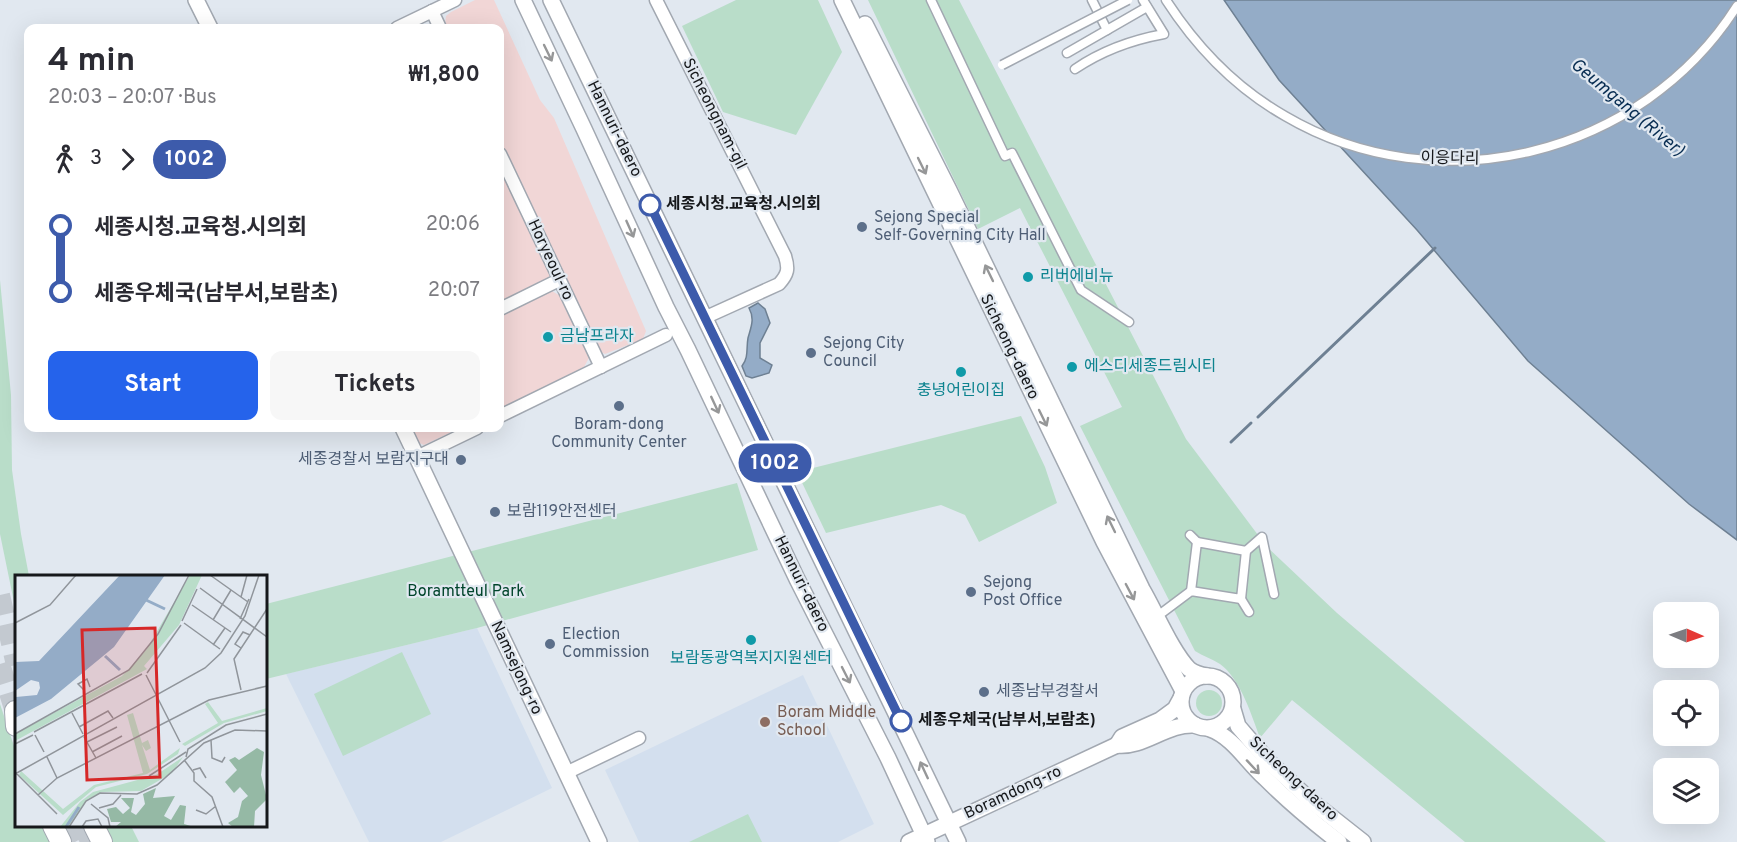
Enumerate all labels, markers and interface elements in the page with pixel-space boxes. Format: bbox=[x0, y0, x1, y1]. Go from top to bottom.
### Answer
text: 4 min bbox=[48, 41, 135, 83]
one-way arrow bbox=[543, 43, 554, 61]
water label: Geumgang (River) bbox=[1565, 54, 1689, 162]
street label: Sicheongnam-gil bbox=[677, 55, 751, 173]
text: ₩1,800 bbox=[409, 62, 480, 89]
street label: Hannuri-daero bbox=[582, 78, 646, 180]
text: 20:03 – 20:07 · Bus bbox=[48, 85, 217, 111]
icon: walk bbox=[48, 143, 81, 176]
icon: forward bbox=[111, 143, 144, 176]
text: 3 bbox=[90, 146, 102, 172]
text: 1002 bbox=[165, 146, 214, 173]
street label: 이응다리 bbox=[1420, 148, 1480, 170]
one-way arrow bbox=[917, 157, 929, 175]
marker: 세종시청.교육청.시의회 bbox=[639, 194, 661, 216]
place label: 세종시청.교육청.시의회 bbox=[666, 195, 821, 215]
place label: Sejong Special Self-Governing City Hall bbox=[874, 208, 1046, 246]
text: 20:06 bbox=[426, 212, 480, 238]
text: 세종시청.교육청.시의회 bbox=[94, 215, 307, 242]
street label: Horyeoul-ro bbox=[523, 216, 577, 304]
one-way arrow bbox=[625, 220, 637, 238]
marker: Sejong Special Self-Governing City Hall bbox=[855, 220, 869, 234]
one-way arrow bbox=[982, 264, 994, 282]
place label: 리버에비뉴 bbox=[1040, 267, 1114, 287]
marker: 리버에비뉴 bbox=[1021, 270, 1035, 284]
text: 20:07 bbox=[428, 278, 480, 304]
text: 세종우체국(남부서,보람초) bbox=[94, 281, 339, 308]
street label: Sicheong-daero bbox=[975, 291, 1043, 403]
place label: 금남프라자 bbox=[560, 327, 634, 347]
marker: 금남프라자 bbox=[541, 330, 555, 344]
place label: Sejong City Council bbox=[823, 334, 904, 372]
marker: Sejong City Council bbox=[804, 346, 818, 360]
button: Start bbox=[48, 351, 258, 420]
button: Tickets bbox=[270, 351, 480, 420]
place label: 에스디세종드림시티 bbox=[1084, 357, 1216, 377]
marker: 에스디세종드림시티 bbox=[1065, 360, 1079, 374]
marker: 충녕어린이집 bbox=[954, 365, 968, 379]
place label: 충녕어린이집 bbox=[917, 381, 1005, 401]
one-way arrow bbox=[709, 396, 721, 414]
marker: Boram-dong Community Center bbox=[612, 399, 626, 413]
one-way arrow bbox=[1038, 408, 1050, 426]
place label: Boram-dong Community Center bbox=[551, 415, 687, 453]
line badge: 1002 bbox=[733, 444, 817, 482]
place label: 세종경찰서 보람지구대 bbox=[298, 450, 449, 470]
text: 1002 bbox=[751, 450, 799, 477]
marker: 세종경찰서 보람지구대 bbox=[454, 453, 468, 467]
place label: 보람119안전센터 bbox=[507, 502, 617, 522]
marker: 보람119안전센터 bbox=[488, 505, 502, 519]
one-way arrow bbox=[1104, 515, 1116, 533]
street label: Hannuri-daero bbox=[769, 533, 833, 635]
place label: Sejong Post Office bbox=[983, 573, 1062, 611]
inset map bbox=[15, 575, 267, 827]
park label: Boramtteul Park bbox=[407, 582, 525, 602]
one-way arrow bbox=[1124, 583, 1136, 601]
marker: Sejong Post Office bbox=[964, 585, 978, 599]
north arrow bbox=[1653, 602, 1719, 668]
map controls bbox=[1653, 602, 1719, 824]
street label: Namsejong-ro bbox=[486, 618, 546, 718]
place label: Election Commission bbox=[562, 625, 650, 663]
marker: 보람동광역복지지원센터 bbox=[744, 633, 758, 647]
marker: Election Commission bbox=[543, 637, 557, 651]
place label: 보람동광역복지지원센터 bbox=[670, 649, 832, 669]
one-way arrow bbox=[840, 666, 852, 684]
button: locate bbox=[1653, 680, 1719, 746]
place label: 세종남부경찰서 bbox=[996, 682, 1099, 702]
marker: 세종남부경찰서 bbox=[977, 685, 991, 699]
place label: Boram Middle School bbox=[777, 703, 876, 741]
marker: 세종우체국(남부서,보람초) bbox=[890, 710, 912, 732]
place label: 세종우체국(남부서,보람초) bbox=[918, 711, 1096, 731]
marker: Boram Middle School bbox=[758, 715, 772, 729]
street label: Sicheong-daero bbox=[1244, 733, 1342, 825]
button: layers bbox=[1653, 758, 1719, 824]
one-way arrow bbox=[1246, 759, 1261, 774]
one-way arrow bbox=[917, 761, 929, 779]
street label: Boramdong-ro bbox=[961, 762, 1065, 824]

